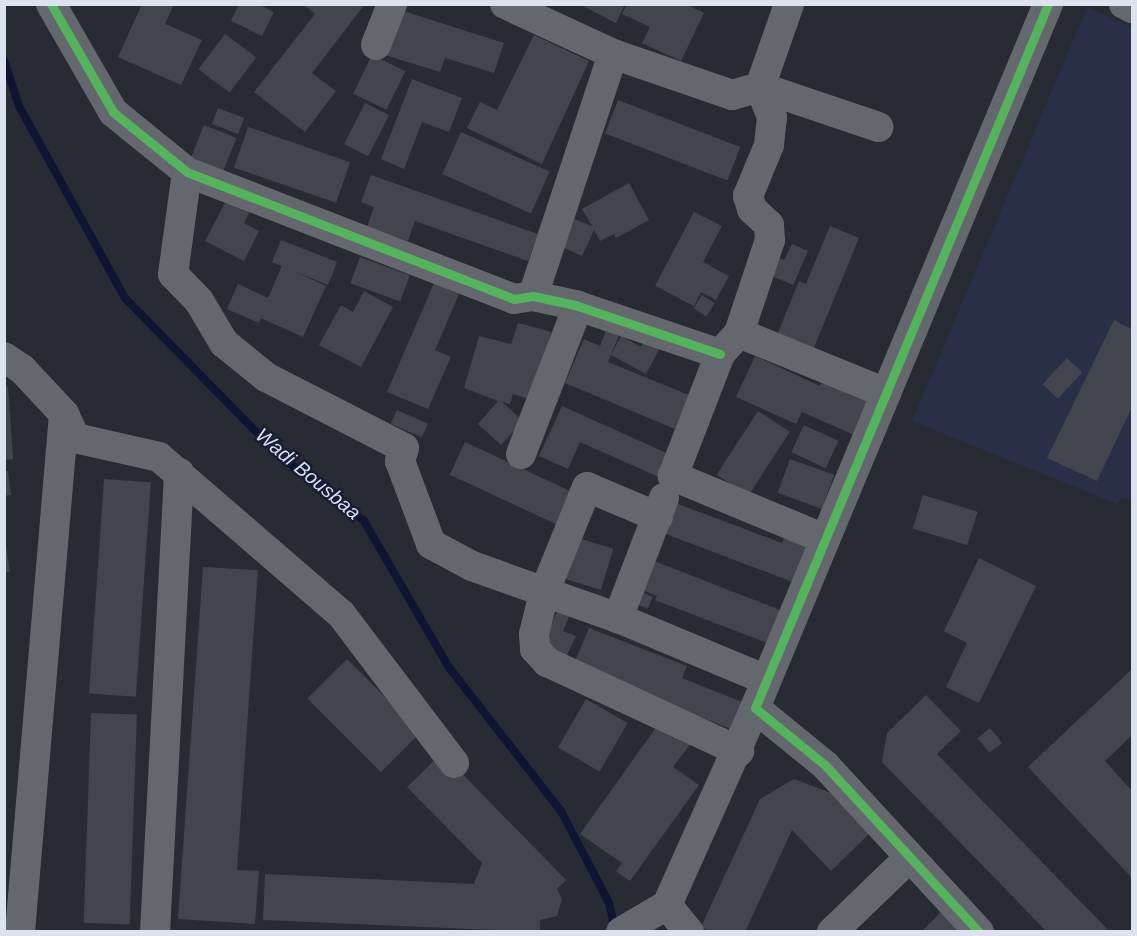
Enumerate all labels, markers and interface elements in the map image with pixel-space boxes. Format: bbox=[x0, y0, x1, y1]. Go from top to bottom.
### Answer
water label: Wadi Bousbaa bbox=[251, 423, 365, 525]

